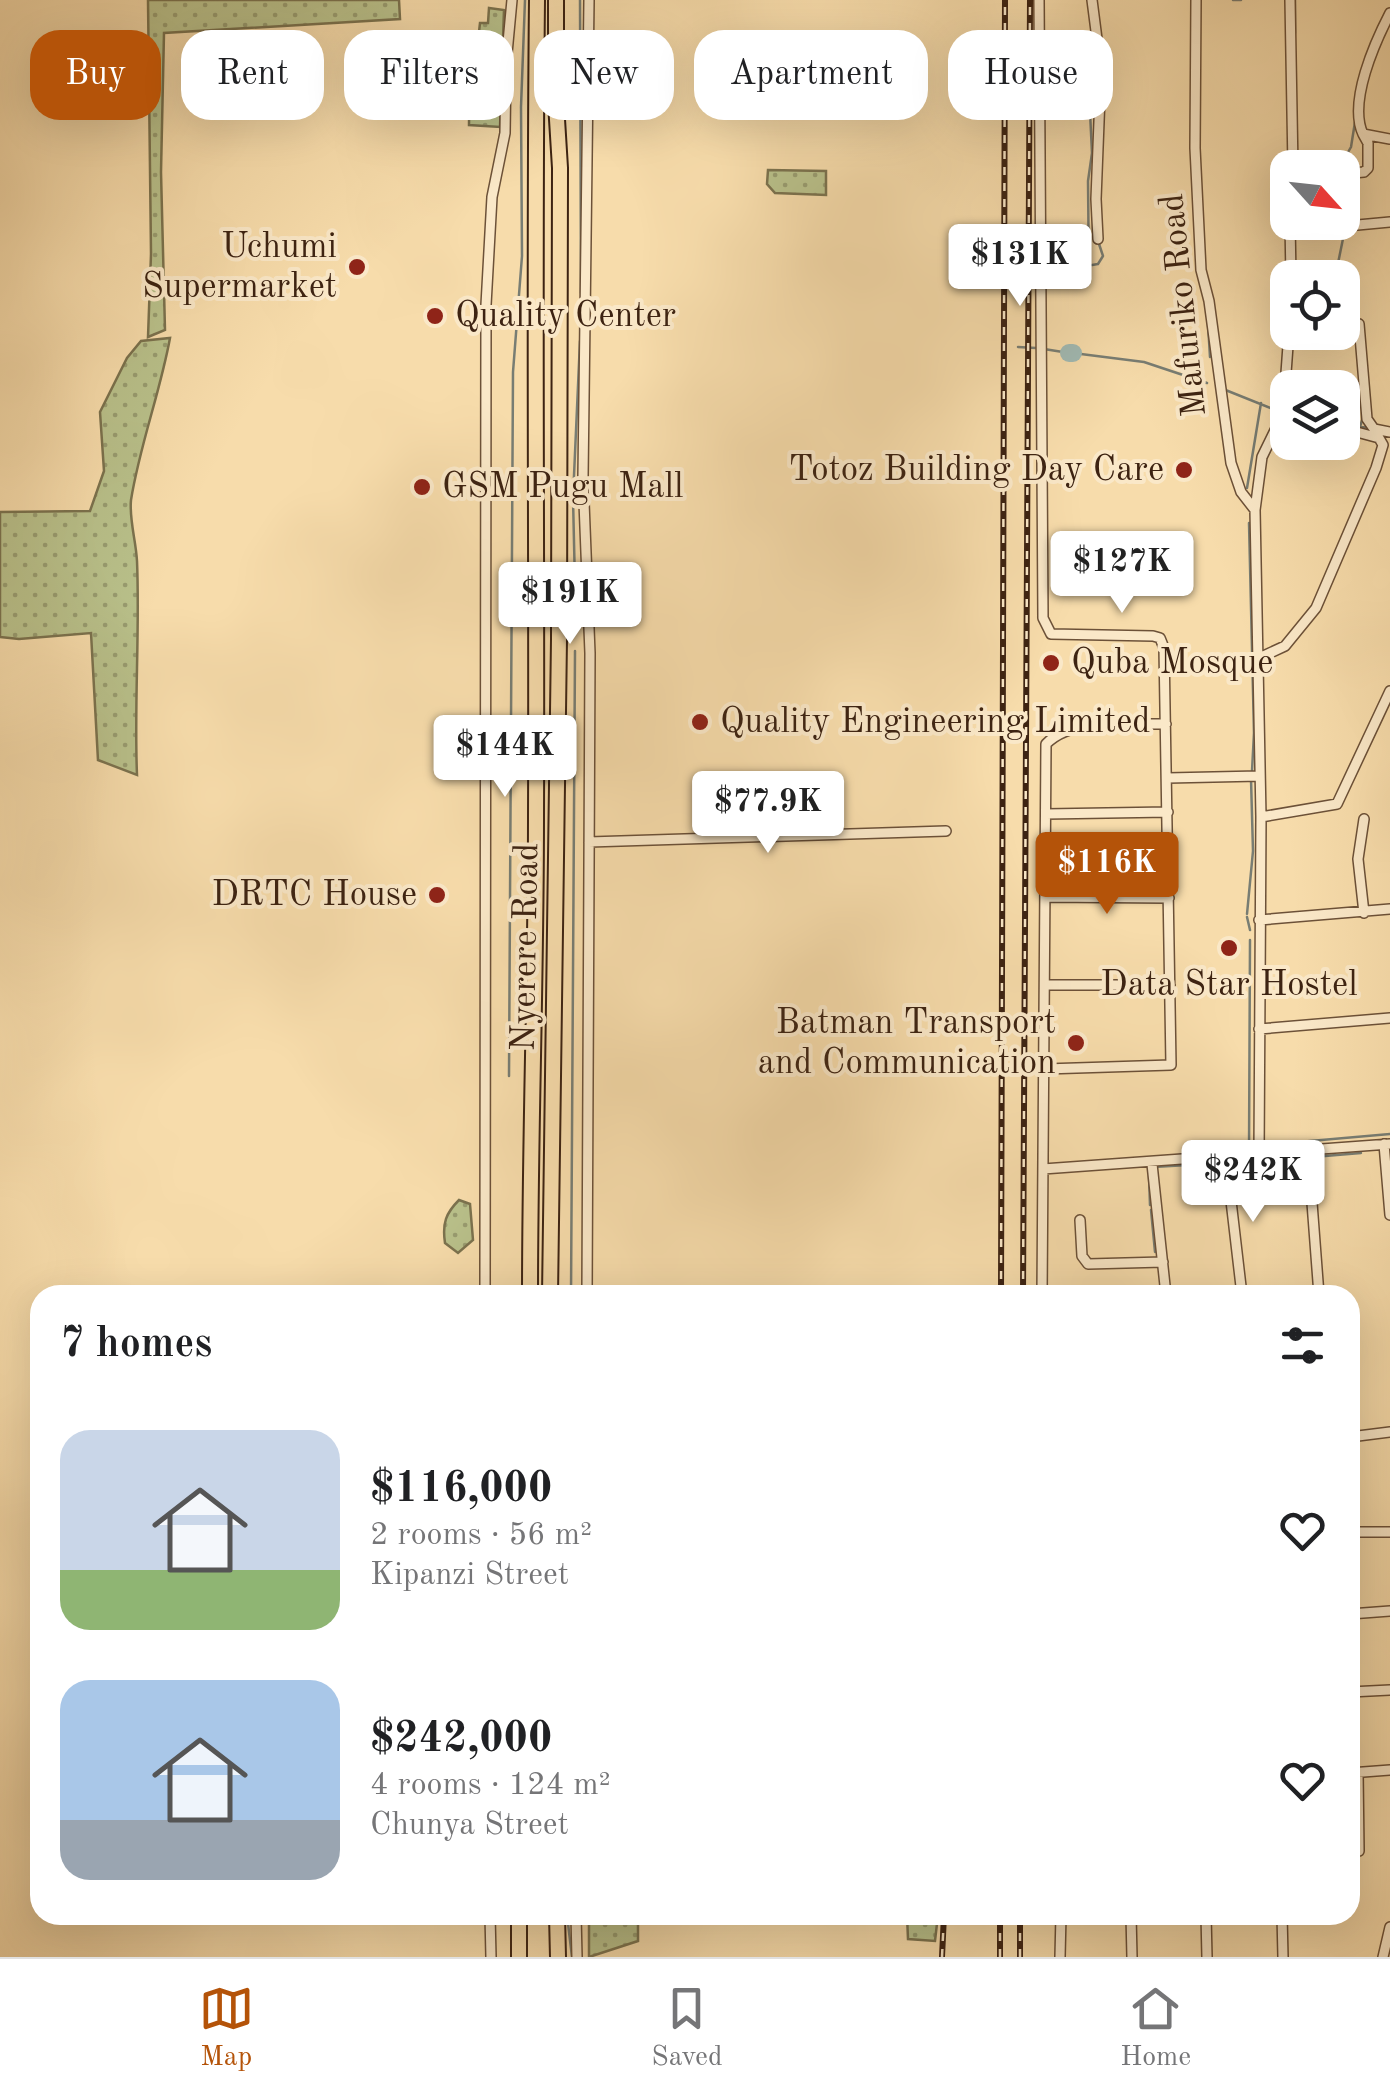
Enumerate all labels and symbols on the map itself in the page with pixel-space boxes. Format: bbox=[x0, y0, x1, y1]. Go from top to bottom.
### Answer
north arrow bbox=[1270, 150, 1360, 240]
street label: Mafuriko Road bbox=[1155, 192, 1213, 418]
pin: $131K bbox=[950, 224, 1090, 309]
place label: Uchumi Supermarket bbox=[142, 230, 337, 305]
marker: Uchumi Supermarket bbox=[346, 256, 368, 278]
place label: Quality Center bbox=[455, 299, 676, 334]
marker: Quality Center bbox=[424, 305, 446, 327]
place label: Totoz Building Day Care bbox=[789, 453, 1164, 488]
marker: Totoz Building Day Care bbox=[1173, 459, 1195, 481]
place label: GSM Pugu Mall bbox=[442, 470, 683, 505]
marker: GSM Pugu Mall bbox=[411, 476, 433, 498]
pin: $127K bbox=[1052, 531, 1192, 616]
pin: $191K bbox=[500, 562, 640, 647]
place label: Quba Mosque bbox=[1071, 646, 1273, 681]
marker: Quba Mosque bbox=[1040, 652, 1062, 674]
place label: Quality Engineering Limited bbox=[720, 705, 1151, 740]
marker: Quality Engineering Limited bbox=[689, 711, 711, 733]
pin: $144K bbox=[435, 715, 575, 800]
pin: $77.9K bbox=[687, 771, 849, 856]
pin: $116K bbox=[1037, 832, 1177, 917]
street label: Nyerere Road bbox=[507, 842, 545, 1052]
place label: DRTC House bbox=[211, 878, 417, 913]
marker: DRTC House bbox=[426, 884, 448, 906]
marker: Data Star Hostel bbox=[1218, 937, 1240, 959]
place label: Data Star Hostel bbox=[1100, 968, 1358, 1003]
place label: Batman Transport and Communication bbox=[758, 1006, 1056, 1081]
marker: Batman Transport and Communication bbox=[1065, 1032, 1087, 1054]
pin: $242K bbox=[1183, 1140, 1323, 1225]

